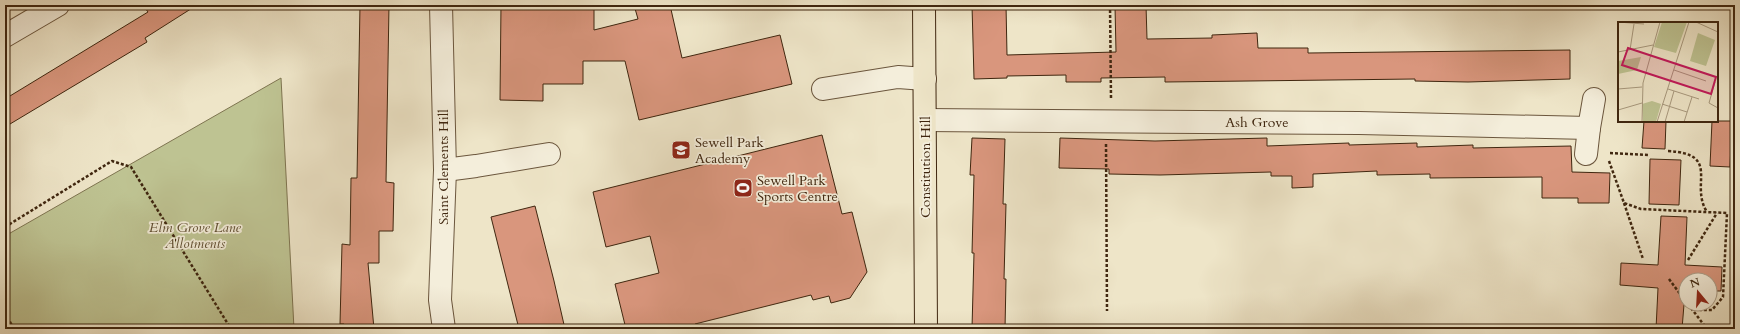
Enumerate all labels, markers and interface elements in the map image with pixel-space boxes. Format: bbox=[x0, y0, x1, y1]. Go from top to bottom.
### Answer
inset map bbox=[1618, 22, 1718, 122]
street label: Saint Clements Hill bbox=[434, 109, 453, 225]
street label: Ash Grove bbox=[1225, 113, 1289, 132]
street label: Constitution Hill bbox=[916, 116, 935, 218]
place label: Sewell Park Academy bbox=[695, 133, 764, 168]
school or university icon: Sewell Park Academy bbox=[670, 139, 692, 161]
place label: Sewell Park Sports Centre bbox=[757, 171, 838, 206]
sports icon: Sewell Park Sports Centre bbox=[732, 177, 754, 199]
park label: Elm Grove Lane Allotments bbox=[149, 218, 242, 253]
north arrow bbox=[1678, 272, 1718, 312]
text: N bbox=[1688, 274, 1702, 292]

